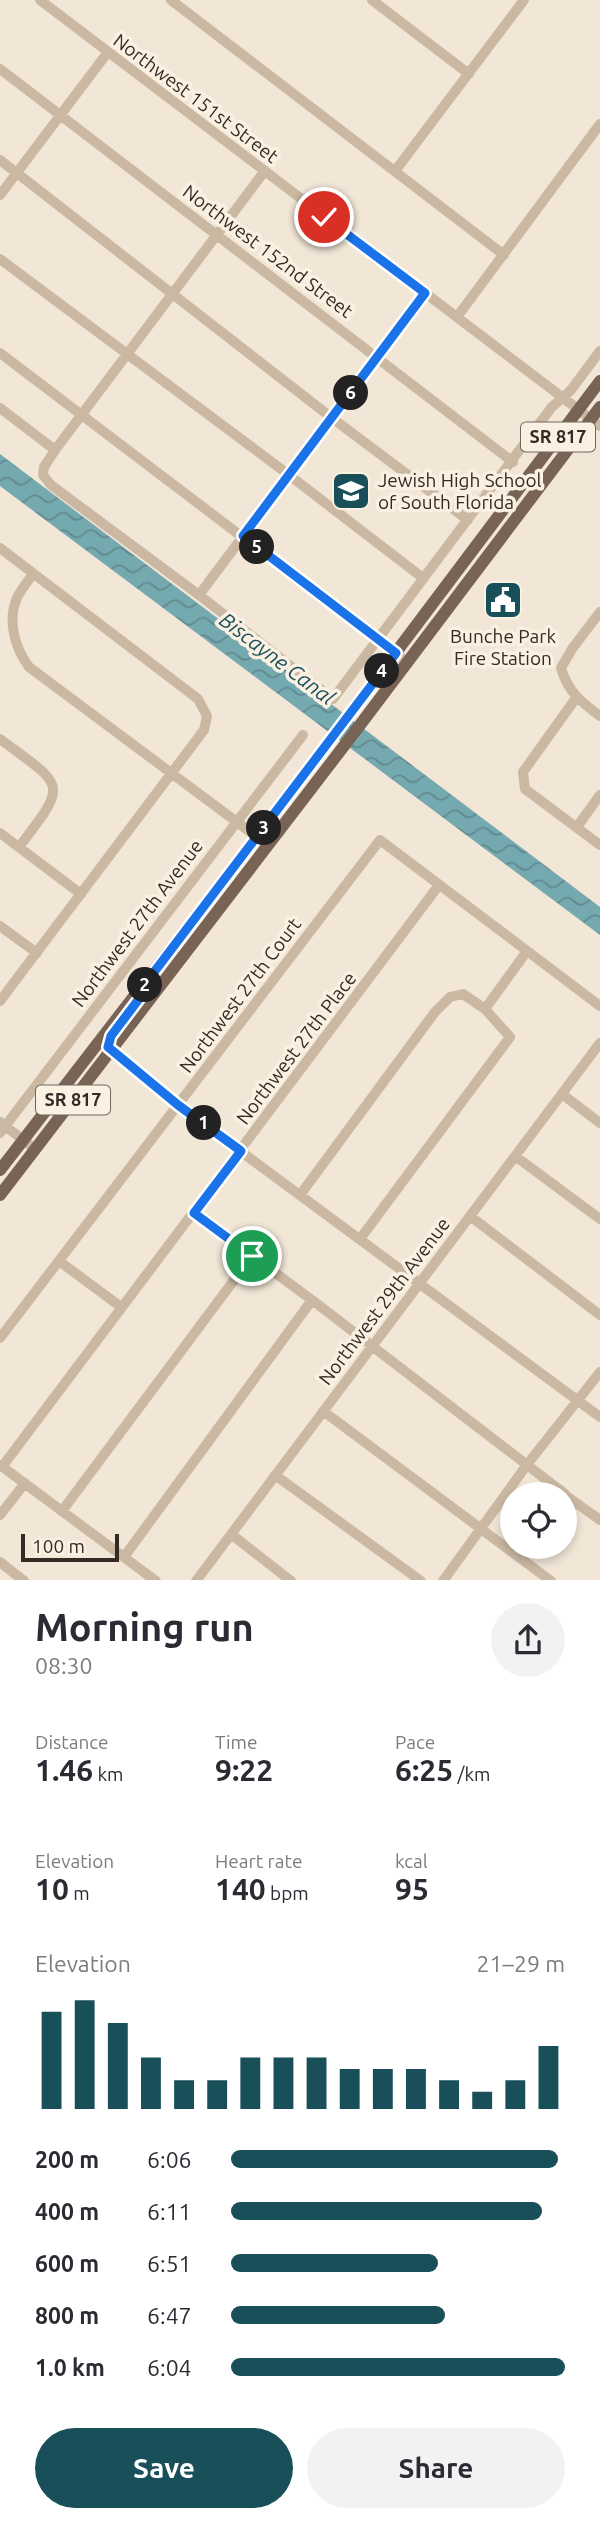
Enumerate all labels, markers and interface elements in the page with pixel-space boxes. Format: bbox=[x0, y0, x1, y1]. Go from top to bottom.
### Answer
street label: Northwest 151st Street bbox=[109, 29, 283, 168]
street label: Northwest 152nd Street bbox=[179, 180, 358, 322]
pin bbox=[294, 187, 354, 247]
icon: check bbox=[305, 198, 343, 236]
pin: 6 bbox=[334, 376, 368, 410]
text: 6 bbox=[345, 381, 356, 403]
road number: SR 817 bbox=[521, 422, 595, 452]
place label: Jewish High School of South Florida bbox=[378, 469, 541, 513]
school or university icon: Jewish High School of South Florida bbox=[330, 470, 372, 512]
pin: 5 bbox=[240, 530, 274, 564]
text: 5 bbox=[251, 535, 262, 557]
public building icon: Bunche Park Fire Station bbox=[482, 579, 524, 621]
water label: Biscayne Canal bbox=[215, 607, 340, 709]
place label: Bunche Park Fire Station bbox=[450, 625, 556, 669]
pin: 4 bbox=[364, 654, 400, 688]
text: 4 bbox=[376, 659, 387, 681]
pin: 3 bbox=[246, 810, 282, 846]
text: 3 bbox=[258, 816, 269, 838]
street label: Northwest 27th Avenue bbox=[67, 835, 207, 1011]
street label: Northwest 27th Court bbox=[175, 913, 306, 1077]
pin: 2 bbox=[128, 968, 162, 1002]
street label: Northwest 27th Place bbox=[232, 968, 360, 1128]
road number: SR 817 bbox=[36, 1086, 110, 1114]
pin: 1 bbox=[186, 1106, 222, 1140]
text: 1 bbox=[198, 1111, 209, 1133]
street label: Northwest 29th Avenue bbox=[314, 1213, 454, 1389]
pin bbox=[222, 1226, 282, 1286]
icon: arrive bbox=[233, 1237, 271, 1275]
map controls bbox=[500, 1482, 577, 1559]
button: locate bbox=[500, 1482, 577, 1559]
scale bar bbox=[21, 1532, 119, 1563]
text: 100 m bbox=[32, 1535, 85, 1557]
button: share bbox=[491, 1603, 565, 1677]
text: Morning run bbox=[35, 1606, 254, 1648]
text: 08:30 bbox=[35, 1653, 93, 1678]
text: Distance bbox=[35, 1731, 109, 1753]
text: Time bbox=[215, 1731, 257, 1753]
text: Pace bbox=[395, 1731, 435, 1753]
text: 1.46 bbox=[35, 1753, 93, 1787]
text: 9:22 bbox=[215, 1753, 273, 1787]
text: 6:25 bbox=[395, 1753, 453, 1787]
text: km bbox=[93, 1763, 123, 1785]
text: /km bbox=[453, 1763, 491, 1785]
text: Elevation bbox=[35, 1850, 114, 1872]
text: Heart rate bbox=[215, 1850, 302, 1872]
text: kcal bbox=[395, 1850, 428, 1872]
text: 10 bbox=[35, 1872, 69, 1906]
text: 140 bbox=[215, 1872, 266, 1906]
text: 95 bbox=[395, 1872, 429, 1906]
text: m bbox=[69, 1882, 90, 1904]
text: bpm bbox=[266, 1882, 309, 1904]
text: Elevation bbox=[35, 1951, 131, 1976]
text: 21–29 m bbox=[477, 1951, 565, 1976]
text: 200 m bbox=[35, 2147, 99, 2172]
text: 6:06 bbox=[147, 2147, 192, 2172]
text: 400 m bbox=[35, 2199, 99, 2224]
text: 6:11 bbox=[147, 2199, 192, 2224]
text: 600 m bbox=[35, 2251, 99, 2276]
text: 6:51 bbox=[147, 2251, 192, 2276]
text: 800 m bbox=[35, 2303, 99, 2328]
text: 6:47 bbox=[147, 2303, 192, 2328]
text: 1.0 km bbox=[35, 2355, 105, 2380]
text: 6:04 bbox=[147, 2355, 192, 2380]
button: Save bbox=[35, 2428, 293, 2508]
button: Share bbox=[307, 2428, 565, 2508]

